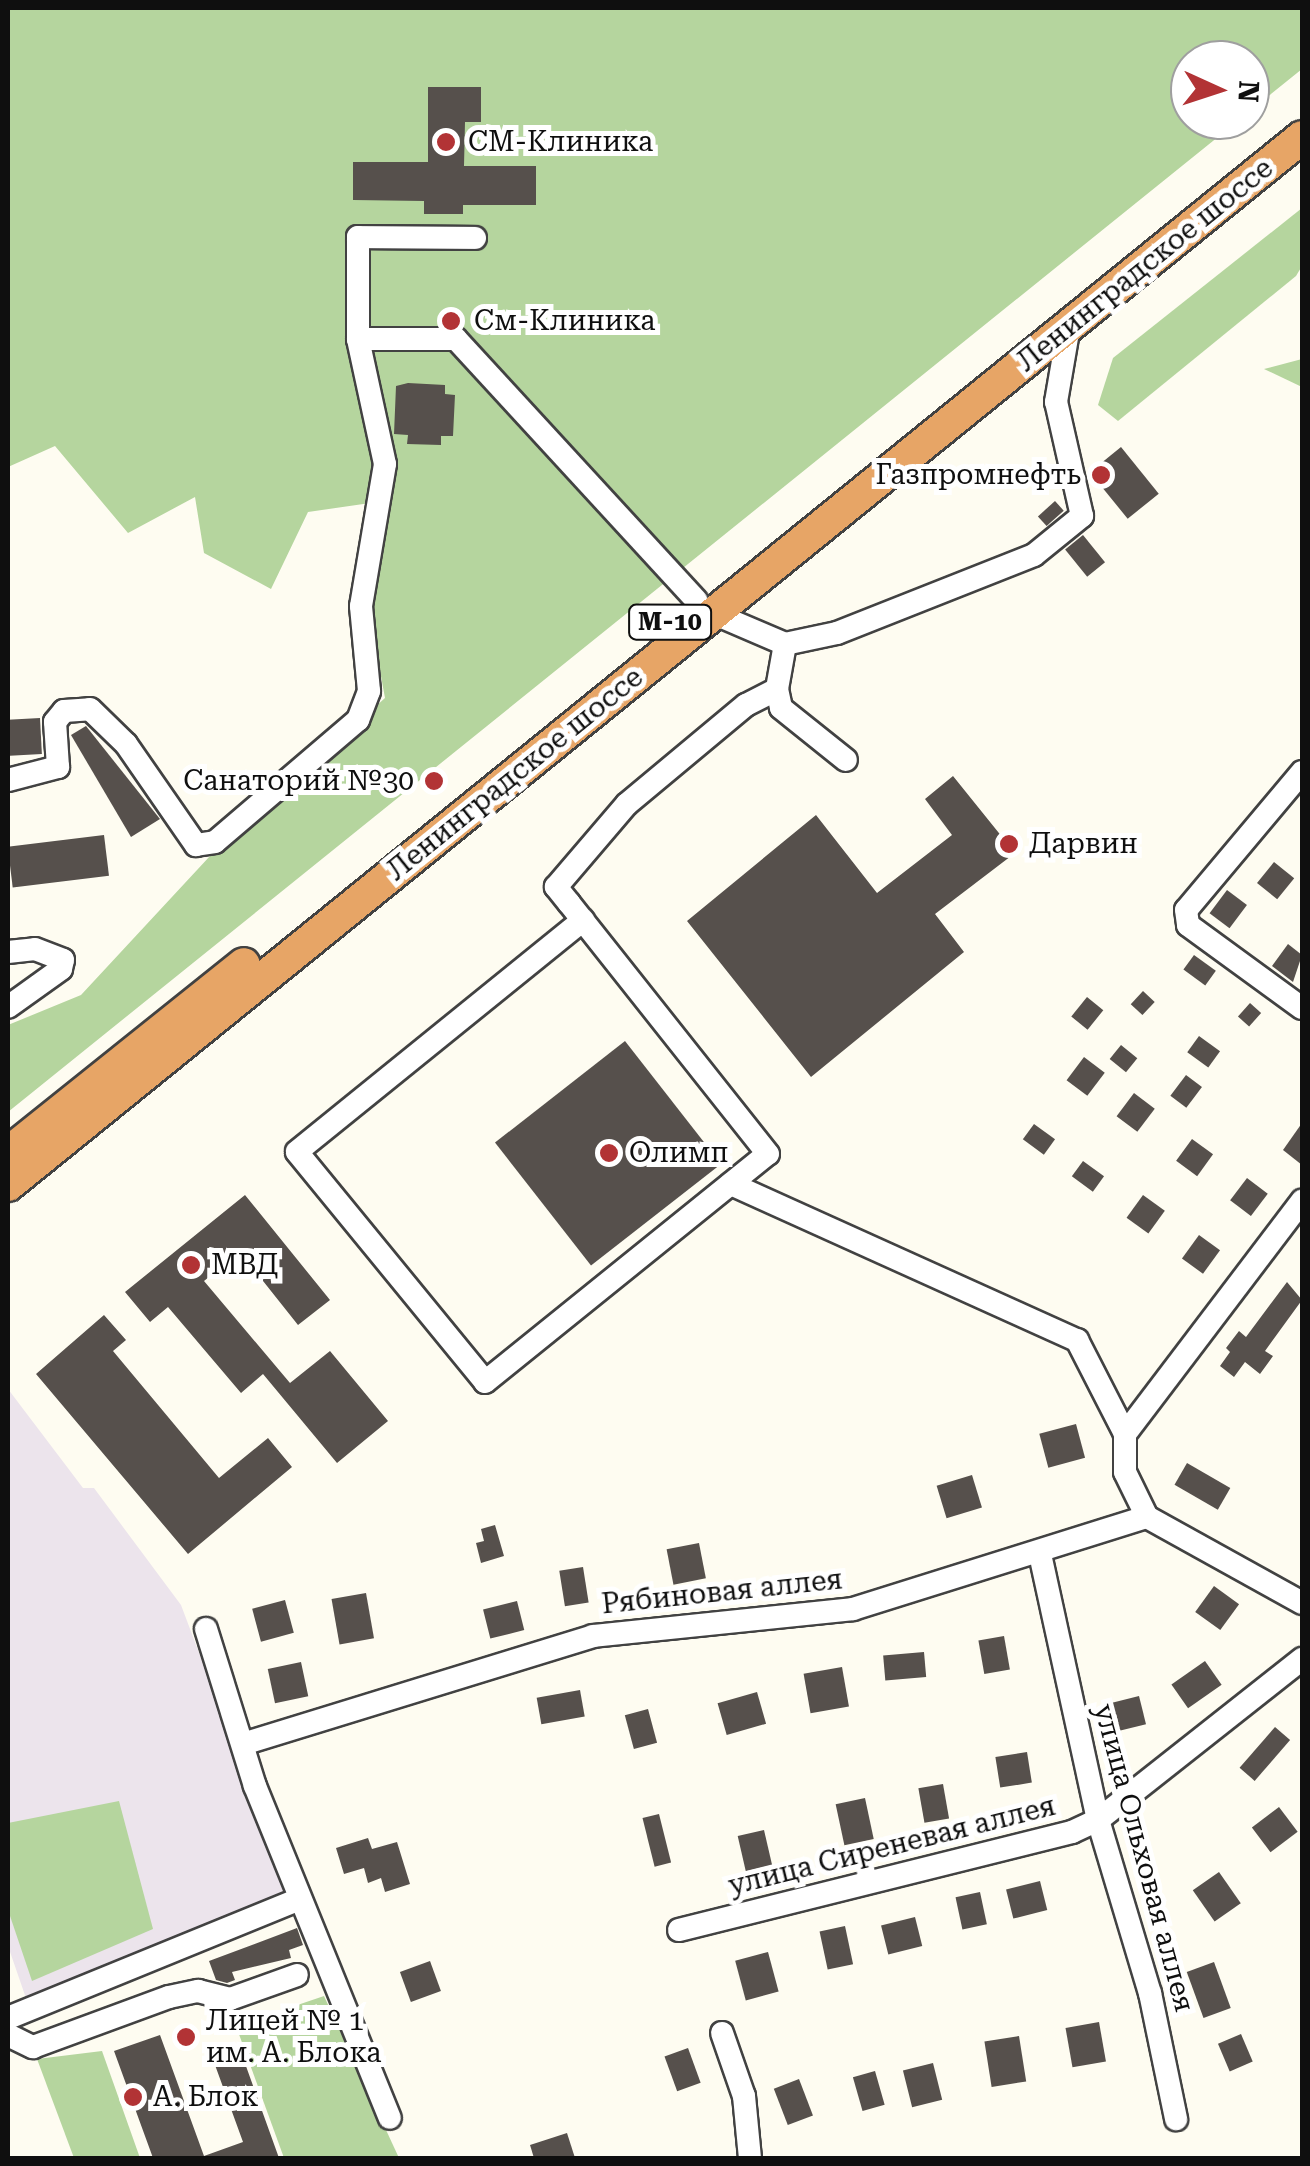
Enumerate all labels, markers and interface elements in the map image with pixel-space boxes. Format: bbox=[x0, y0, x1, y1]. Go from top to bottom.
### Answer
north arrow bbox=[1170, 40, 1270, 140]
text: N bbox=[1231, 80, 1266, 103]
place label: СМ-Клиника bbox=[468, 125, 653, 159]
marker: СМ-Клиника bbox=[433, 129, 459, 155]
street label: Ленинградское шоссе bbox=[1010, 151, 1280, 379]
place label: См-Клиника bbox=[474, 304, 655, 338]
marker: См-Клиника bbox=[438, 308, 464, 334]
place label: Газпромнефть bbox=[875, 458, 1081, 492]
marker: Газпромнефть bbox=[1090, 464, 1112, 486]
road number: М-10 bbox=[628, 602, 712, 642]
street label: Ленинградское шоссе bbox=[380, 660, 650, 888]
place label: Санаторий №30 bbox=[183, 764, 414, 798]
marker: Санаторий №30 bbox=[423, 770, 445, 792]
place label: Дарвин bbox=[1029, 827, 1138, 861]
marker: Дарвин bbox=[998, 833, 1020, 855]
place label: Олимп bbox=[629, 1136, 728, 1170]
marker: Олимп bbox=[598, 1142, 620, 1164]
place label: МВД bbox=[211, 1248, 278, 1282]
marker: МВД bbox=[180, 1254, 202, 1276]
street label: Рябиновая аллея bbox=[600, 1563, 844, 1621]
street label: улица Ольховая аллея bbox=[1087, 1700, 1201, 2016]
street label: улица Сиреневая аллея bbox=[725, 1789, 1059, 1903]
place label: Лицей № 1 им. А. Блока bbox=[206, 2004, 381, 2070]
marker: Лицей № 1 им. А. Блока bbox=[175, 2026, 197, 2048]
place label: А. Блок bbox=[153, 2080, 258, 2114]
marker: А. Блок bbox=[122, 2086, 144, 2108]

